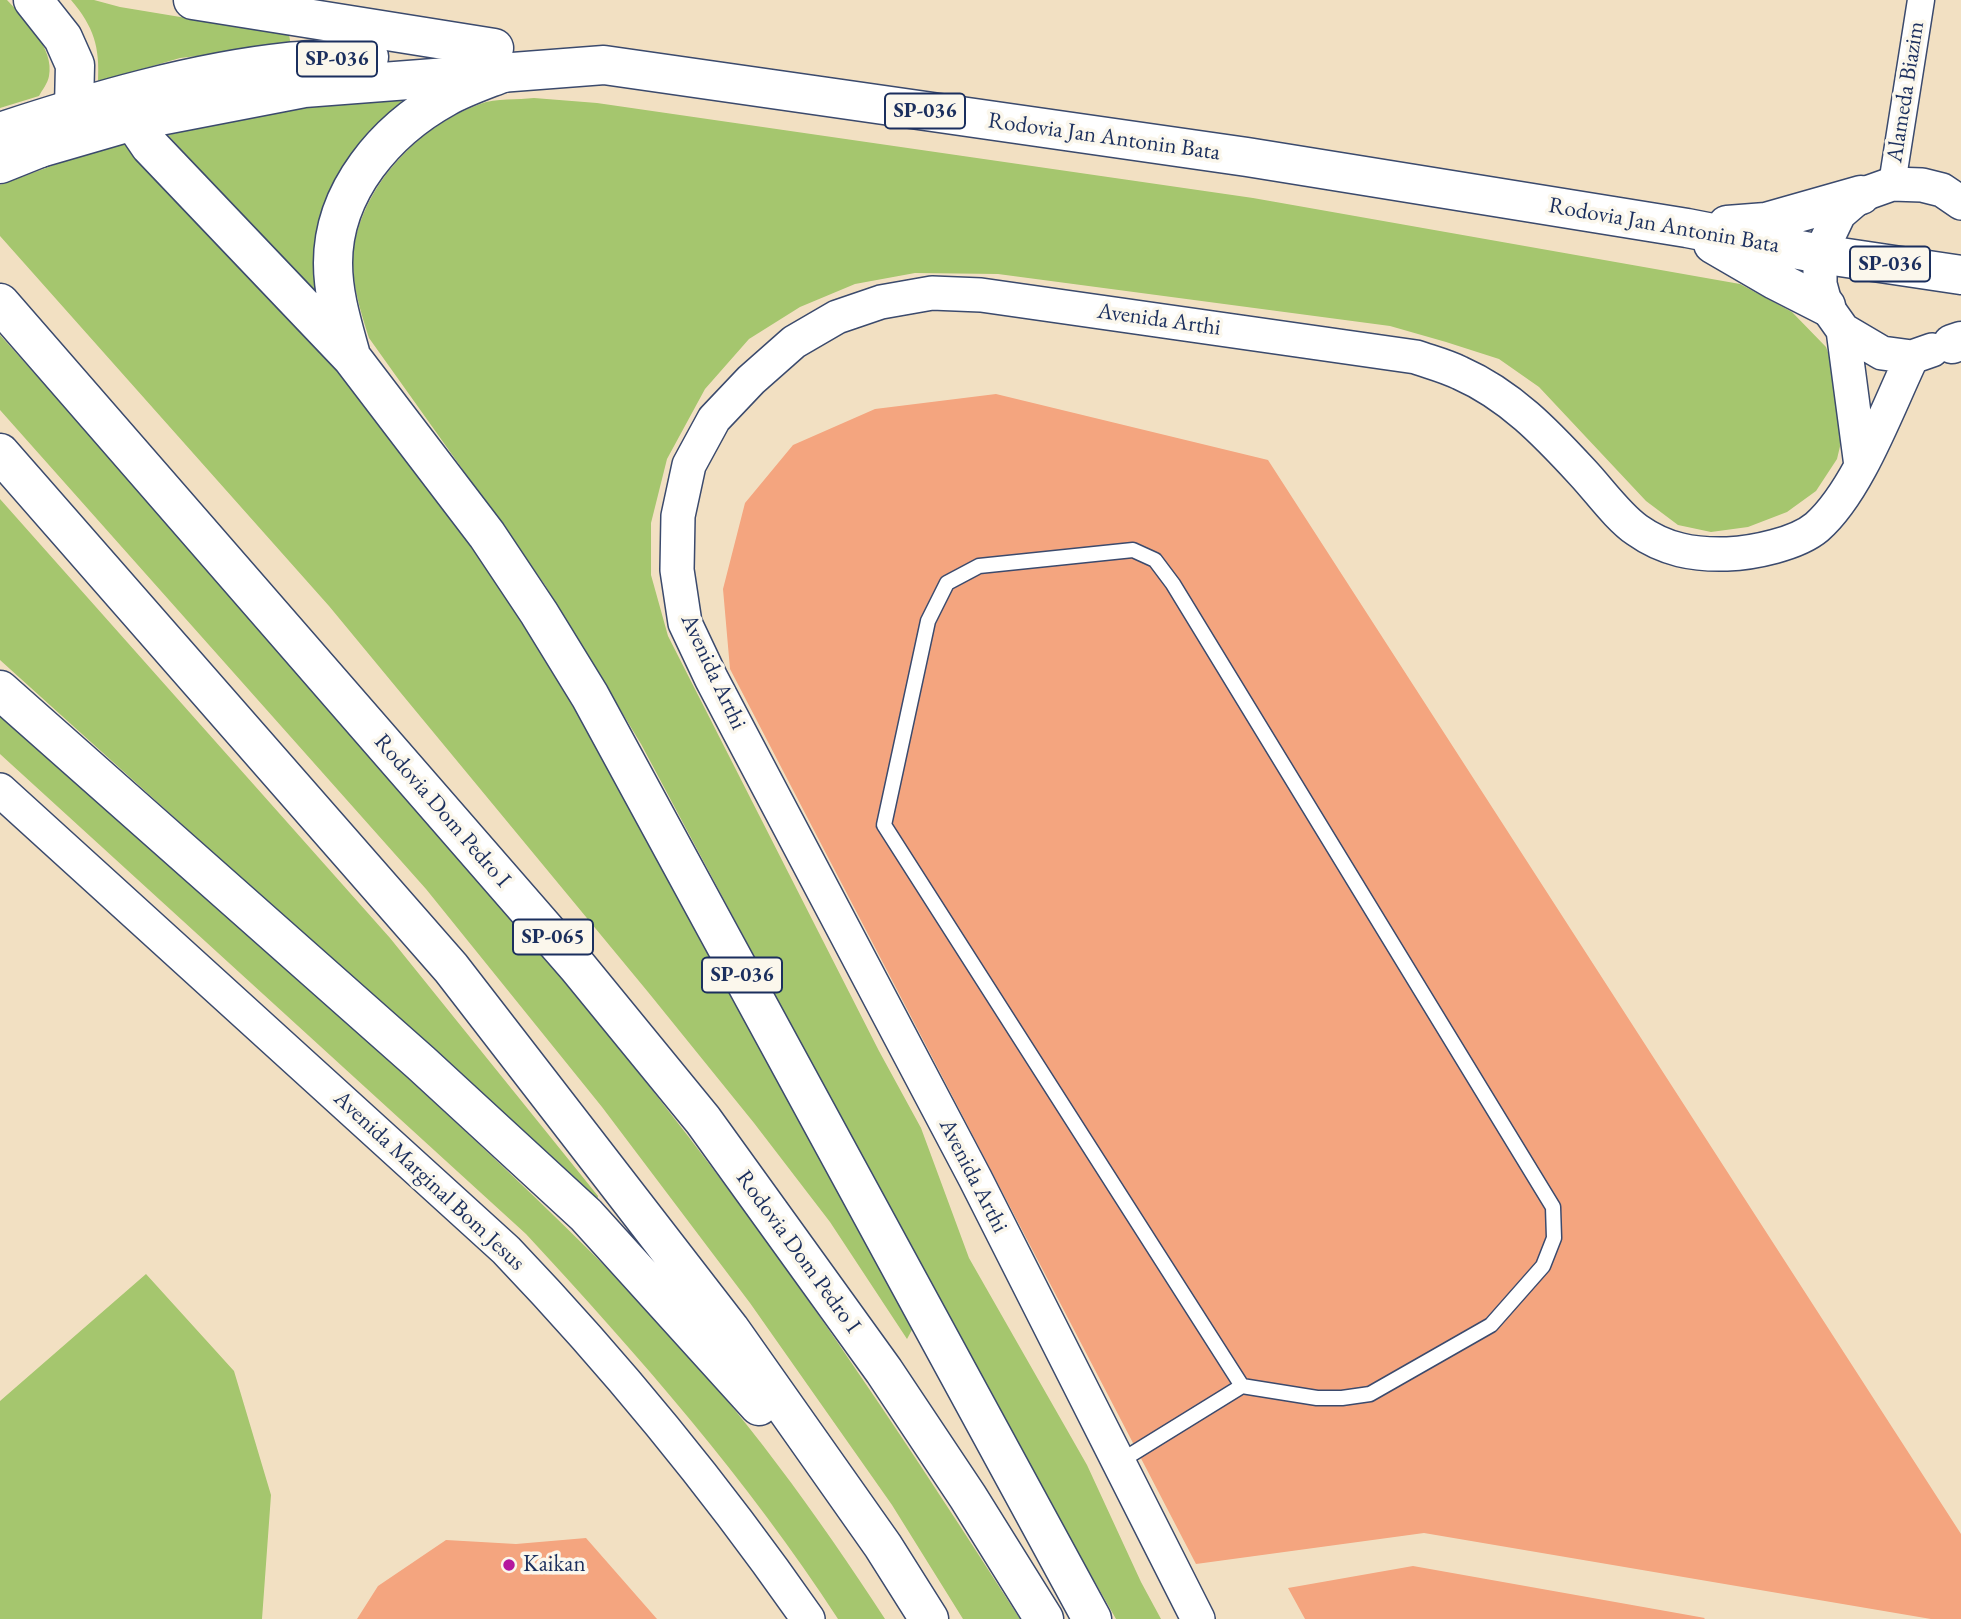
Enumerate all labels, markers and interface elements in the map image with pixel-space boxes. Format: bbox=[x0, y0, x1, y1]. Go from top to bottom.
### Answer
street label: Alameda Biazim bbox=[1881, 19, 1931, 165]
road number: SP-036 bbox=[297, 42, 377, 76]
road number: SP-036 bbox=[885, 94, 965, 128]
street label: Rodovia Jan Antonin Bata bbox=[986, 107, 1222, 167]
street label: Rodovia Jan Antonin Bata bbox=[1546, 192, 1782, 260]
road number: SP-036 bbox=[1850, 246, 1930, 282]
street label: Avenida Arthi bbox=[1096, 298, 1222, 342]
street label: Avenida Arthi bbox=[674, 610, 752, 734]
street label: Rodovia Dom Pedro I bbox=[368, 729, 516, 893]
road number: SP-065 bbox=[513, 920, 593, 954]
road number: SP-036 bbox=[702, 958, 782, 992]
street label: Avenida Marginal Bom Jesus bbox=[328, 1085, 530, 1277]
street label: Avenida Arthi bbox=[932, 1114, 1014, 1238]
street label: Rodovia Dom Pedro I bbox=[730, 1165, 866, 1339]
place label: Kaikan bbox=[523, 1551, 586, 1579]
marker: Kaikan bbox=[501, 1557, 517, 1573]

